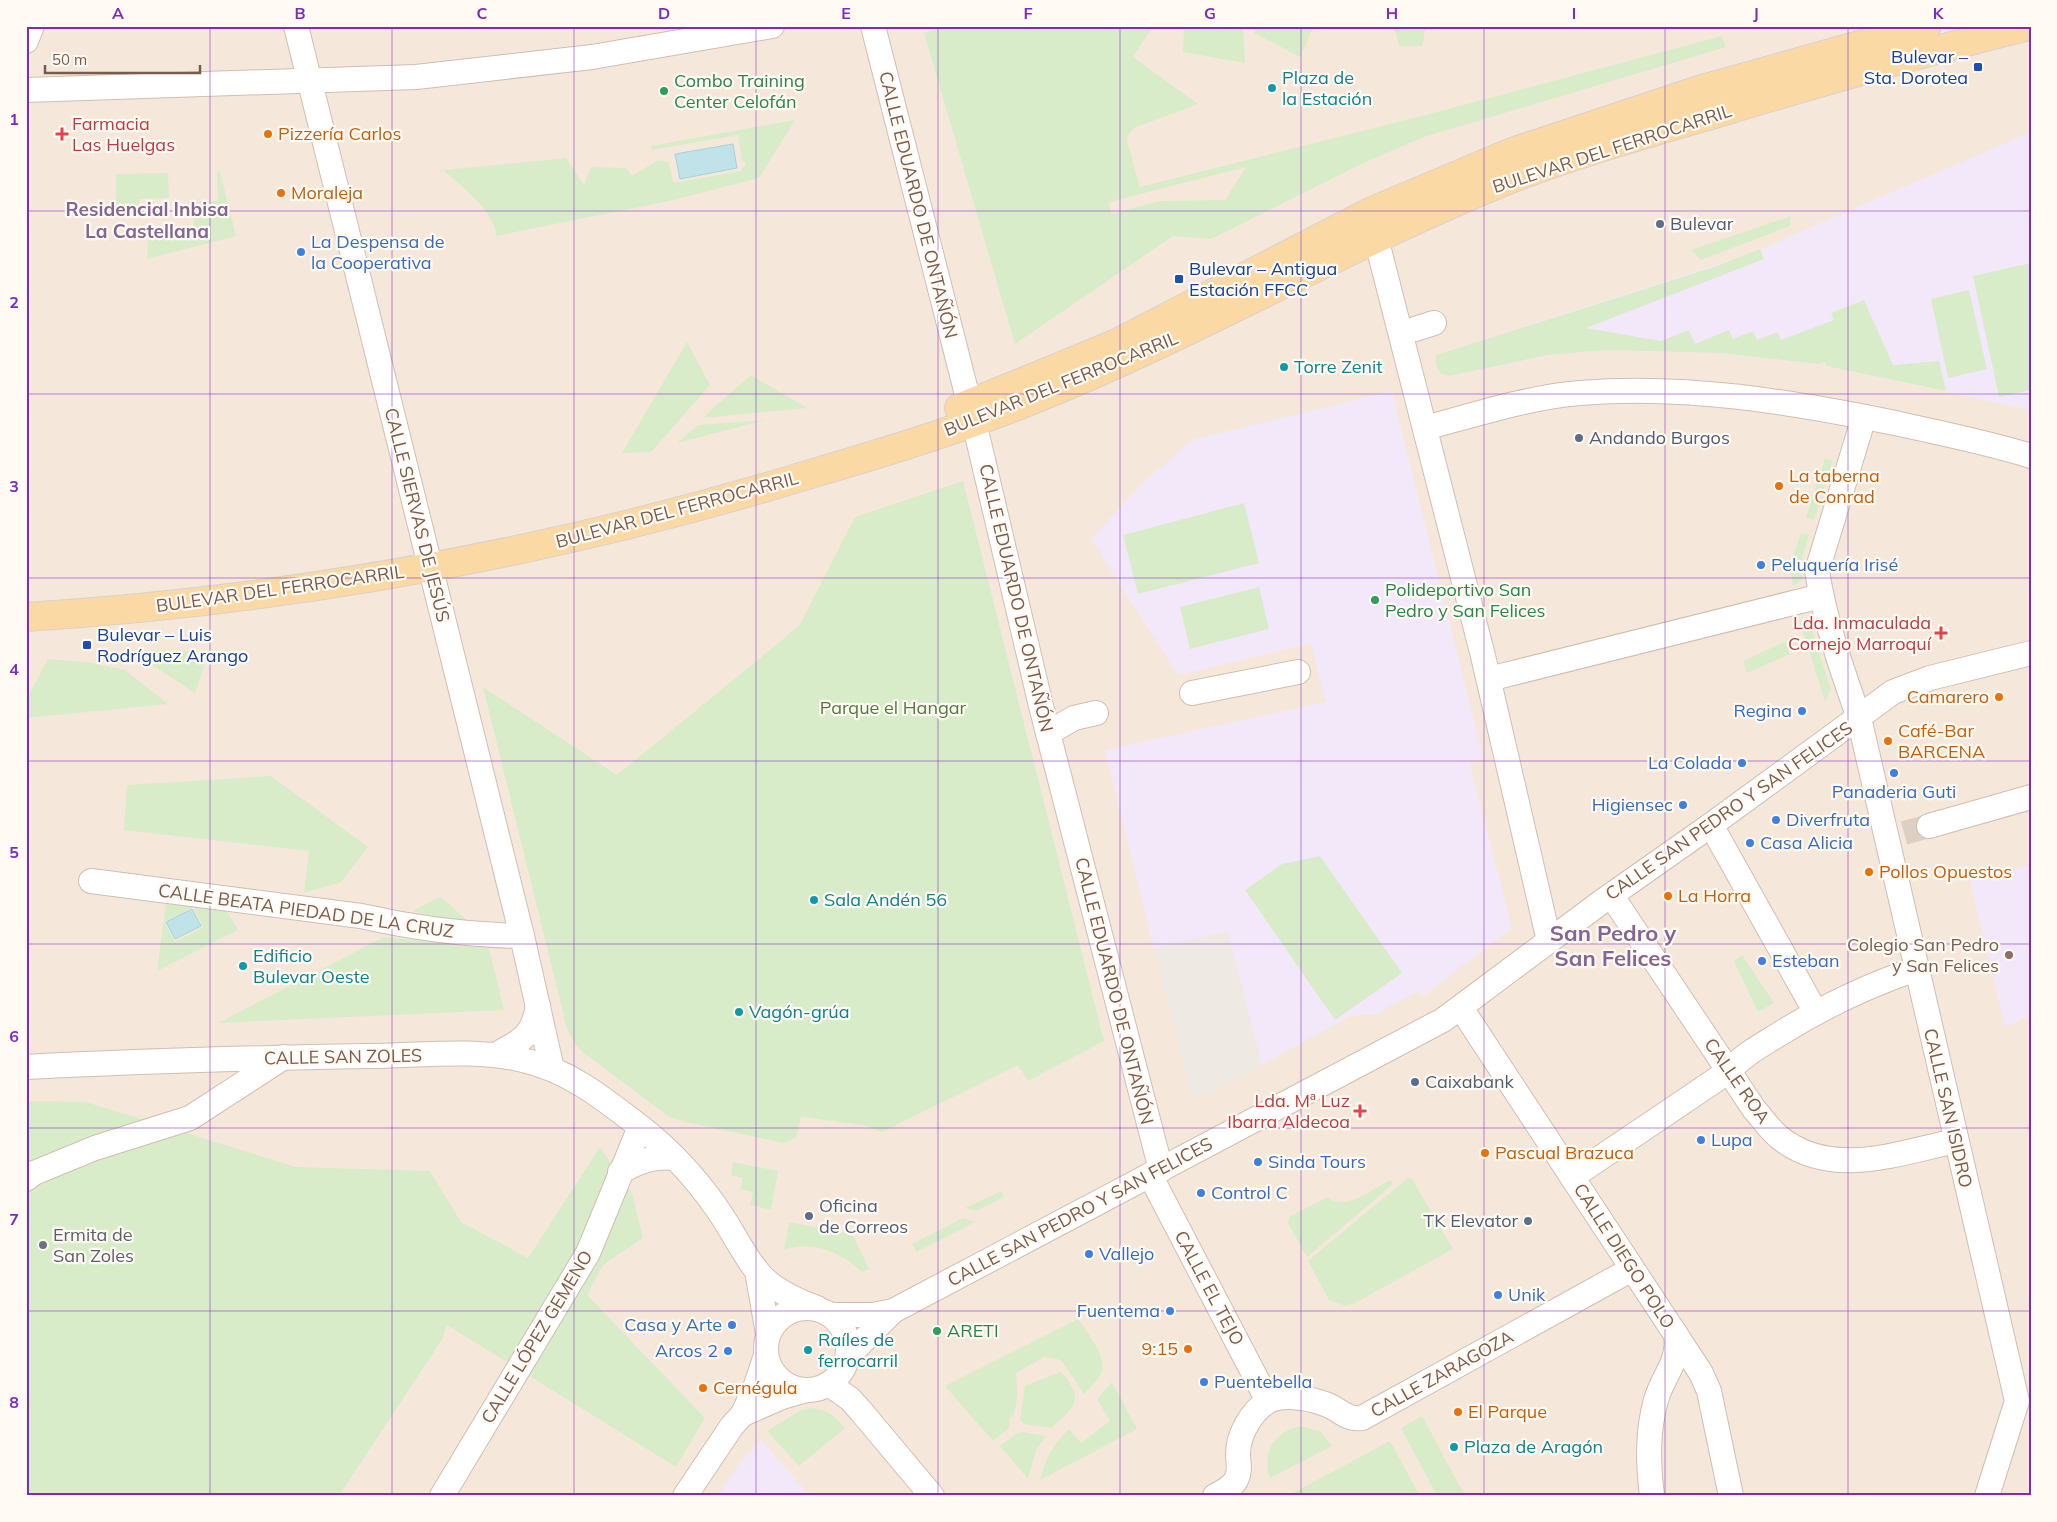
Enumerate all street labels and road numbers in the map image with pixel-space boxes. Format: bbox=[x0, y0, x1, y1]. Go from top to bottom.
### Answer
street label: CALLE EDUARDO DE ONTAÑÓN bbox=[874, 69, 963, 341]
street label: BULEVAR DEL FERROCARRIL bbox=[1489, 99, 1735, 198]
street label: BULEVAR DEL FERROCARRIL bbox=[941, 326, 1181, 441]
street label: CALLE SIERVAS DE JESÚS bbox=[380, 405, 455, 624]
street label: CALLE EDUARDO DE ONTAÑÓN bbox=[974, 462, 1059, 734]
street label: BULEVAR DEL FERROCARRIL bbox=[553, 466, 801, 553]
street label: BULEVAR DEL FERROCARRIL bbox=[154, 560, 406, 617]
street label: CALLE SAN PEDRO Y SAN FELICES bbox=[1601, 716, 1857, 905]
street label: CALLE EDUARDO DE ONTAÑÓN bbox=[1070, 855, 1159, 1127]
street label: CALLE BEATA PIEDAD DE LA CRUZ bbox=[157, 878, 456, 943]
street label: CALLE SAN ISIDRO bbox=[1919, 1026, 1978, 1190]
street label: CALLE ROA bbox=[1699, 1033, 1775, 1128]
street label: CALLE SAN ZOLES bbox=[264, 1044, 422, 1069]
street label: CALLE SAN PEDRO Y SAN FELICES bbox=[943, 1132, 1216, 1291]
street label: CALLE DIEGO POLO bbox=[1569, 1179, 1680, 1333]
street label: CALLE EL TEJO bbox=[1170, 1226, 1249, 1349]
street label: CALLE LÓPEZ GEMENO bbox=[476, 1246, 597, 1428]
street label: CALLE ZARAGOZA bbox=[1366, 1325, 1517, 1422]

